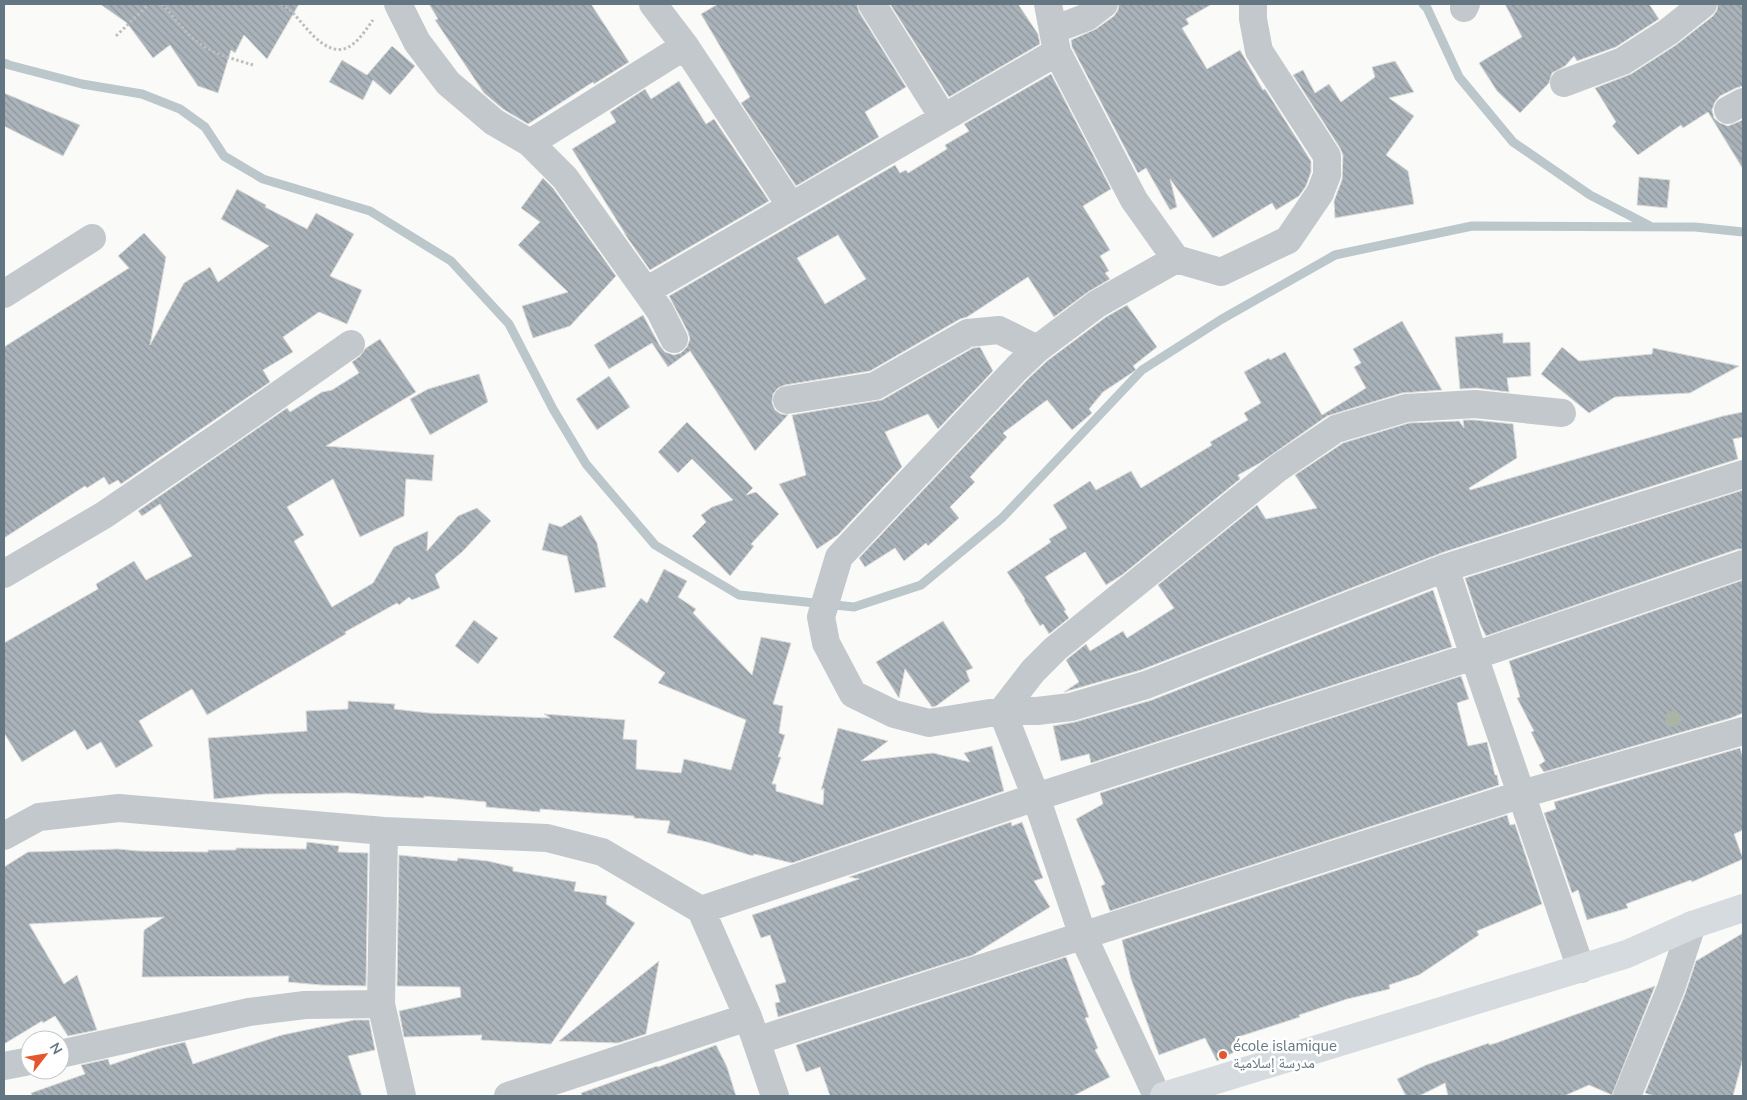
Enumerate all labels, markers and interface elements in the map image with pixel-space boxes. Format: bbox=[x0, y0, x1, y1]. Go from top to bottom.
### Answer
north arrow bbox=[20, 1030, 70, 1080]
place label: école islamique مدرسة إسلامية bbox=[1233, 1036, 1337, 1073]
text: N bbox=[45, 1039, 67, 1058]
marker: école islamique مدرسة إسلامية bbox=[1217, 1049, 1229, 1061]

